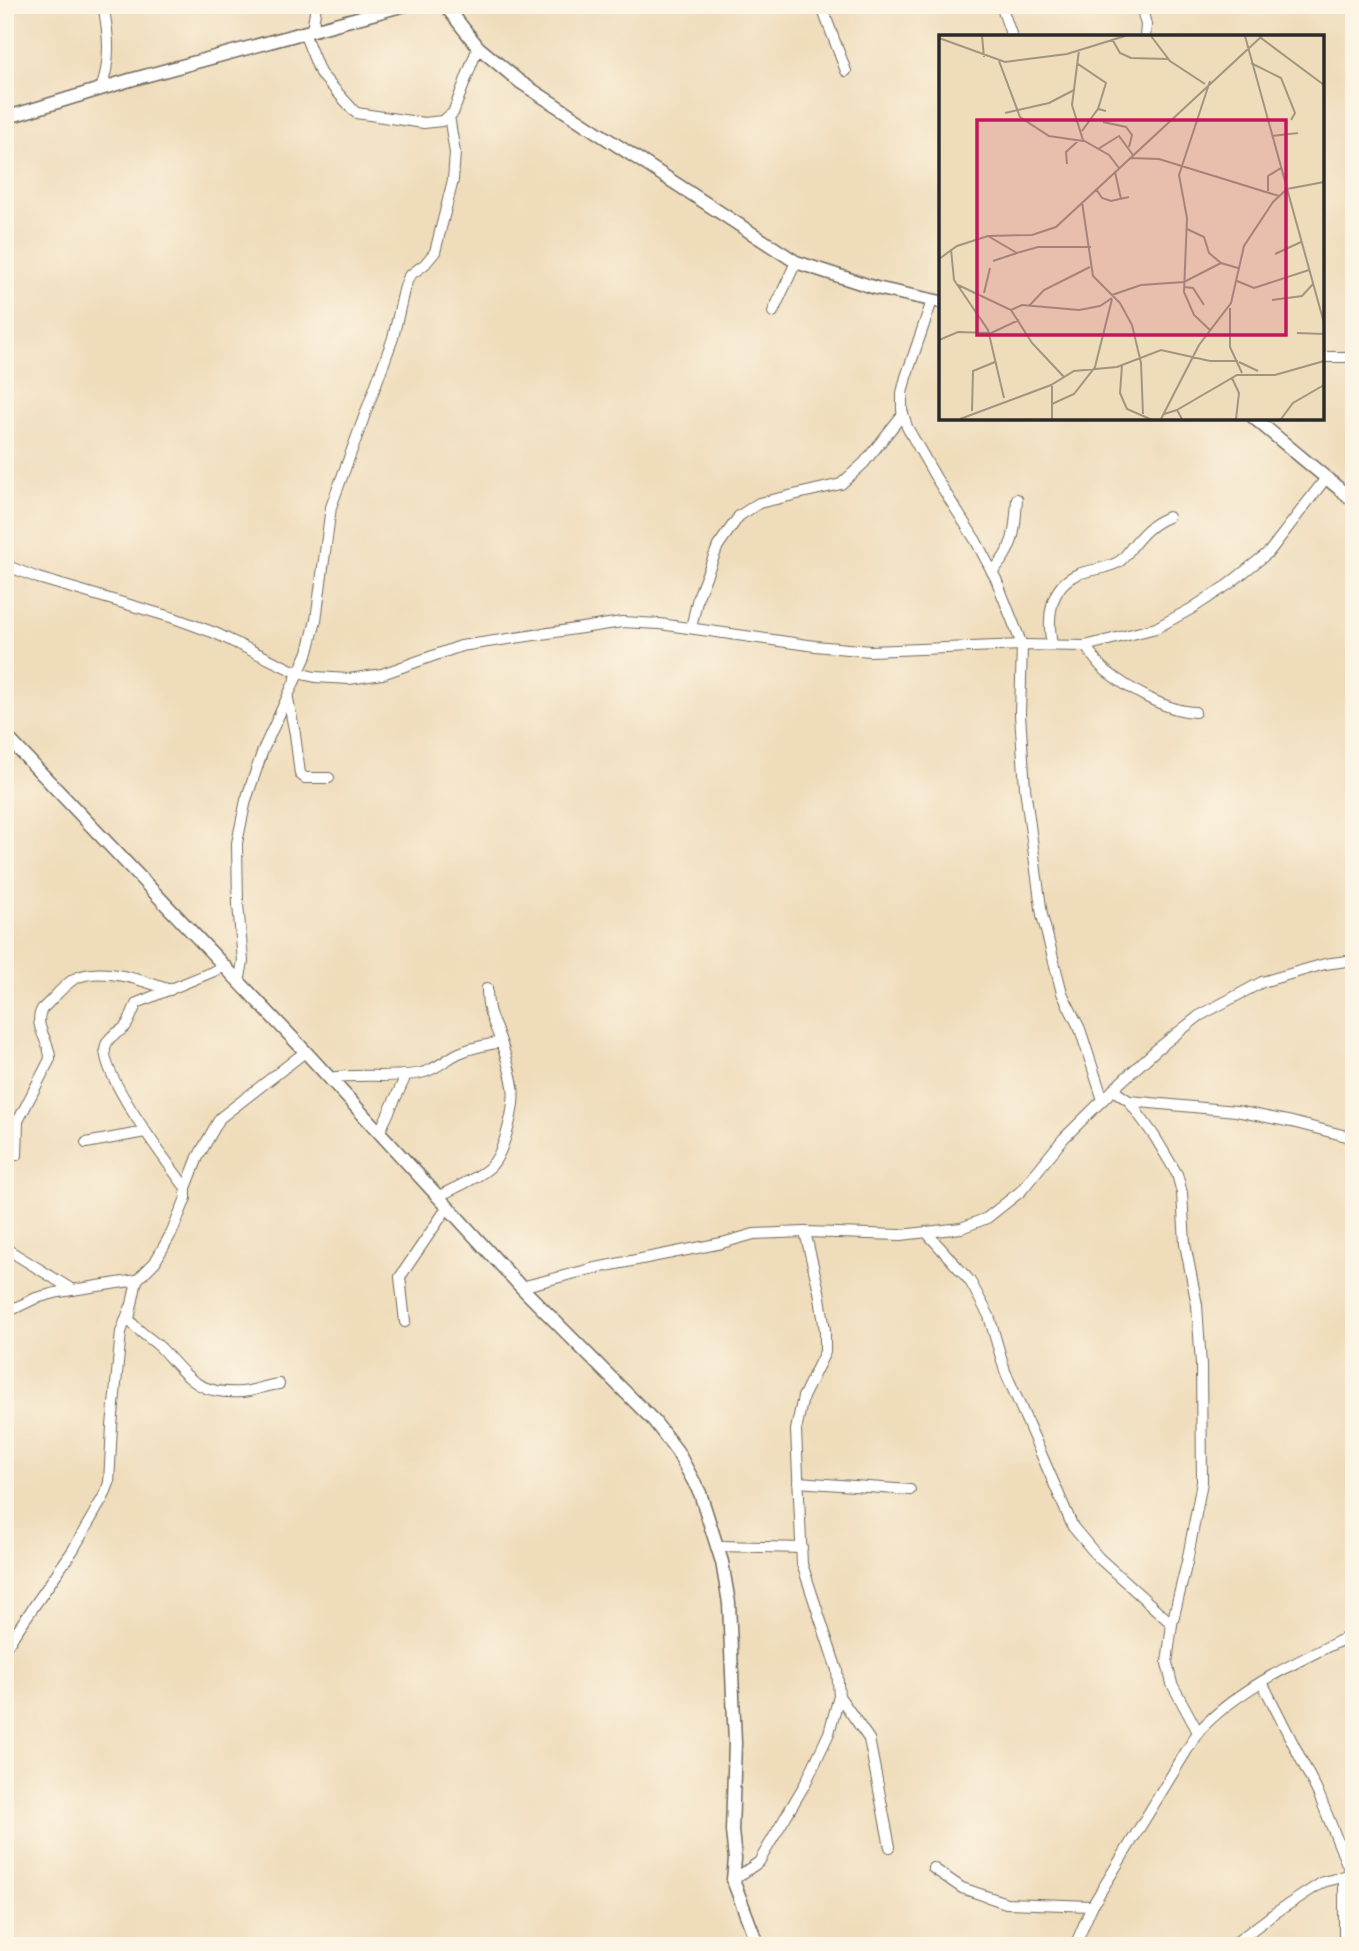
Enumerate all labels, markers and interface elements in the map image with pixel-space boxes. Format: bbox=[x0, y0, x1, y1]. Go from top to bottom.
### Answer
inset map bbox=[939, 35, 1324, 420]

